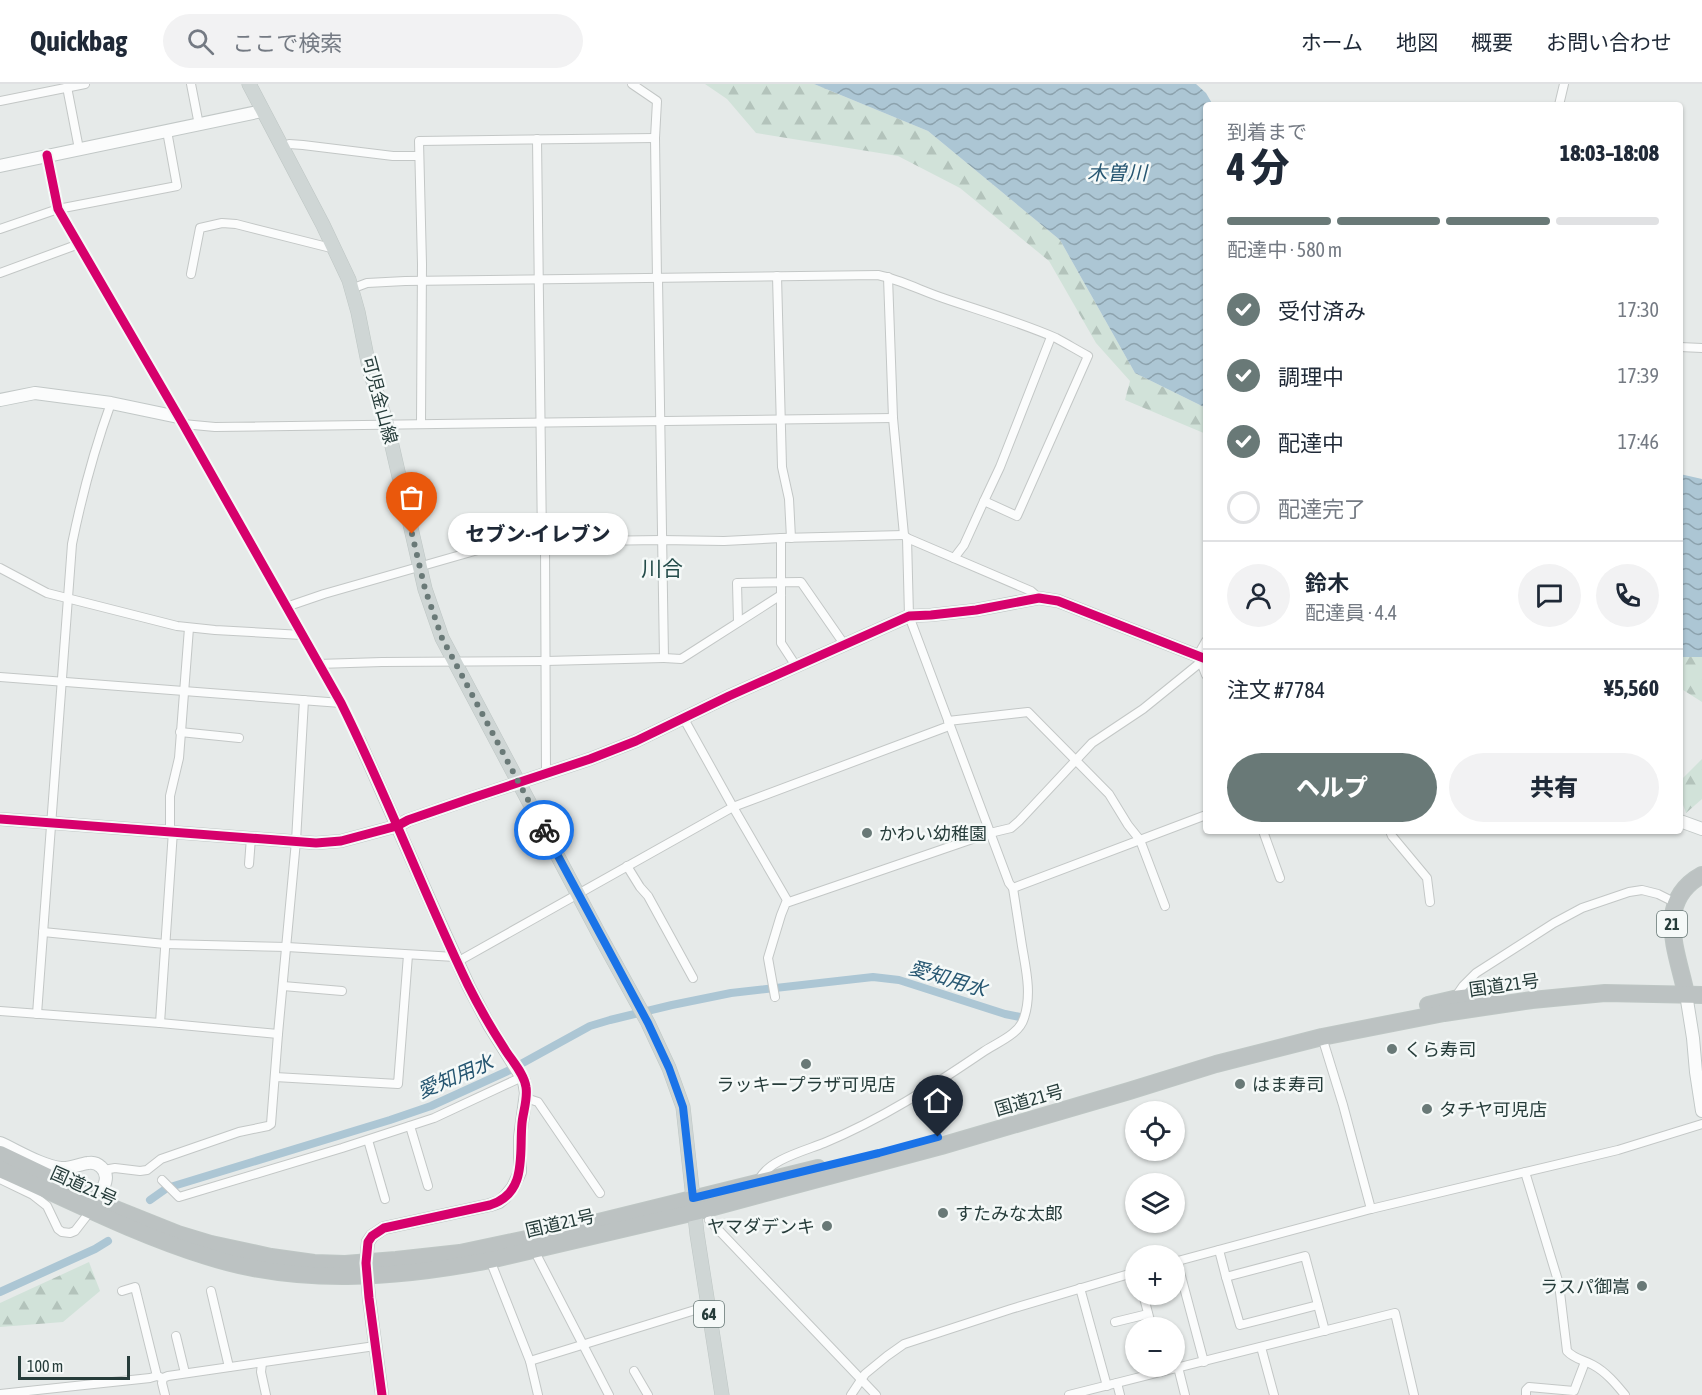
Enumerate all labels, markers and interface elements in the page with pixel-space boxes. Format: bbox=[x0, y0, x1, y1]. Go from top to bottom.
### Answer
search box bbox=[163, 14, 583, 68]
text: Quickbag bbox=[30, 25, 127, 57]
icon: search bbox=[184, 25, 217, 58]
text: ここで検索 bbox=[232, 30, 342, 56]
text: ホーム bbox=[1301, 30, 1363, 54]
text: 地図 bbox=[1396, 30, 1438, 54]
text: 概要 bbox=[1471, 30, 1513, 54]
text: お問い合わせ bbox=[1546, 30, 1672, 54]
text: 到着まで bbox=[1227, 120, 1307, 143]
text: 18:03–18:08 bbox=[1560, 140, 1659, 166]
text: 4 分 bbox=[1227, 145, 1290, 189]
water label: 木曽川 bbox=[1087, 161, 1149, 184]
text: 配達中 · 580 m bbox=[1227, 238, 1342, 261]
icon: check bbox=[1227, 293, 1260, 326]
text: 受付済み bbox=[1278, 298, 1366, 324]
text: 17:30 bbox=[1618, 298, 1659, 321]
street label: 可児金山線 bbox=[358, 354, 402, 446]
icon: check bbox=[1227, 359, 1260, 392]
text: 調理中 bbox=[1278, 364, 1344, 390]
text: 17:39 bbox=[1618, 364, 1659, 387]
icon: check bbox=[1227, 425, 1260, 458]
text: 配達中 bbox=[1278, 430, 1344, 456]
text: 17:46 bbox=[1618, 430, 1659, 453]
pin bbox=[386, 472, 437, 534]
icon: bag bbox=[395, 481, 428, 514]
text: 配達完了 bbox=[1278, 496, 1366, 522]
callout: セブン-イレブン bbox=[448, 513, 628, 555]
text: セブン-イレブン bbox=[466, 522, 611, 545]
district label: 川合 bbox=[641, 556, 683, 580]
button: person bbox=[1227, 564, 1290, 627]
button: chat bbox=[1518, 564, 1581, 627]
button: phone bbox=[1596, 564, 1659, 627]
text: 鈴木 bbox=[1305, 570, 1349, 596]
text: 配達員 · 4.4 bbox=[1305, 601, 1397, 624]
text: ¥5,560 bbox=[1604, 675, 1659, 701]
text: 注文 #7784 bbox=[1227, 677, 1325, 703]
button: ヘルプ bbox=[1227, 753, 1437, 822]
button: 共有 bbox=[1449, 753, 1659, 822]
courier bbox=[514, 800, 574, 860]
icon: bike bbox=[528, 814, 561, 847]
place label: かわい幼稚園 bbox=[879, 823, 987, 844]
marker: かわい幼稚園 bbox=[860, 826, 874, 840]
road number: 21 bbox=[1657, 911, 1687, 937]
water label: 愛知用水 bbox=[906, 955, 992, 1001]
street label: 国道21号 bbox=[1467, 970, 1541, 1000]
place label: くら寿司 bbox=[1404, 1039, 1476, 1060]
marker: くら寿司 bbox=[1385, 1042, 1399, 1056]
water label: 愛知用水 bbox=[414, 1049, 498, 1102]
marker: ラッキープラザ可児店 bbox=[799, 1057, 813, 1071]
place label: ラッキープラザ可児店 bbox=[717, 1074, 895, 1095]
place label: はま寿司 bbox=[1252, 1074, 1324, 1095]
pin bbox=[912, 1075, 963, 1137]
marker: はま寿司 bbox=[1233, 1077, 1247, 1091]
street label: 国道21号 bbox=[992, 1080, 1066, 1120]
icon: home bbox=[921, 1084, 954, 1117]
place label: タチヤ可児店 bbox=[1439, 1099, 1547, 1120]
map controls bbox=[1125, 1101, 1185, 1377]
button: locate bbox=[1125, 1101, 1185, 1161]
marker: タチヤ可児店 bbox=[1420, 1102, 1434, 1116]
street label: 国道21号 bbox=[47, 1162, 121, 1210]
button: layers bbox=[1125, 1173, 1185, 1233]
place label: すたみな太郎 bbox=[955, 1203, 1063, 1224]
street label: 国道21号 bbox=[523, 1205, 597, 1241]
marker: すたみな太郎 bbox=[936, 1206, 950, 1220]
place label: ヤマダデンキ bbox=[707, 1216, 815, 1237]
marker: ヤマダデンキ bbox=[820, 1219, 834, 1233]
button: + bbox=[1125, 1245, 1185, 1305]
place label: ラスパ御嵩 bbox=[1540, 1276, 1630, 1297]
marker: ラスパ御嵩 bbox=[1635, 1279, 1649, 1293]
road number: 64 bbox=[694, 1301, 724, 1327]
button: − bbox=[1125, 1317, 1185, 1377]
scale bar bbox=[18, 1353, 130, 1380]
text: 100 m bbox=[27, 1357, 63, 1375]

